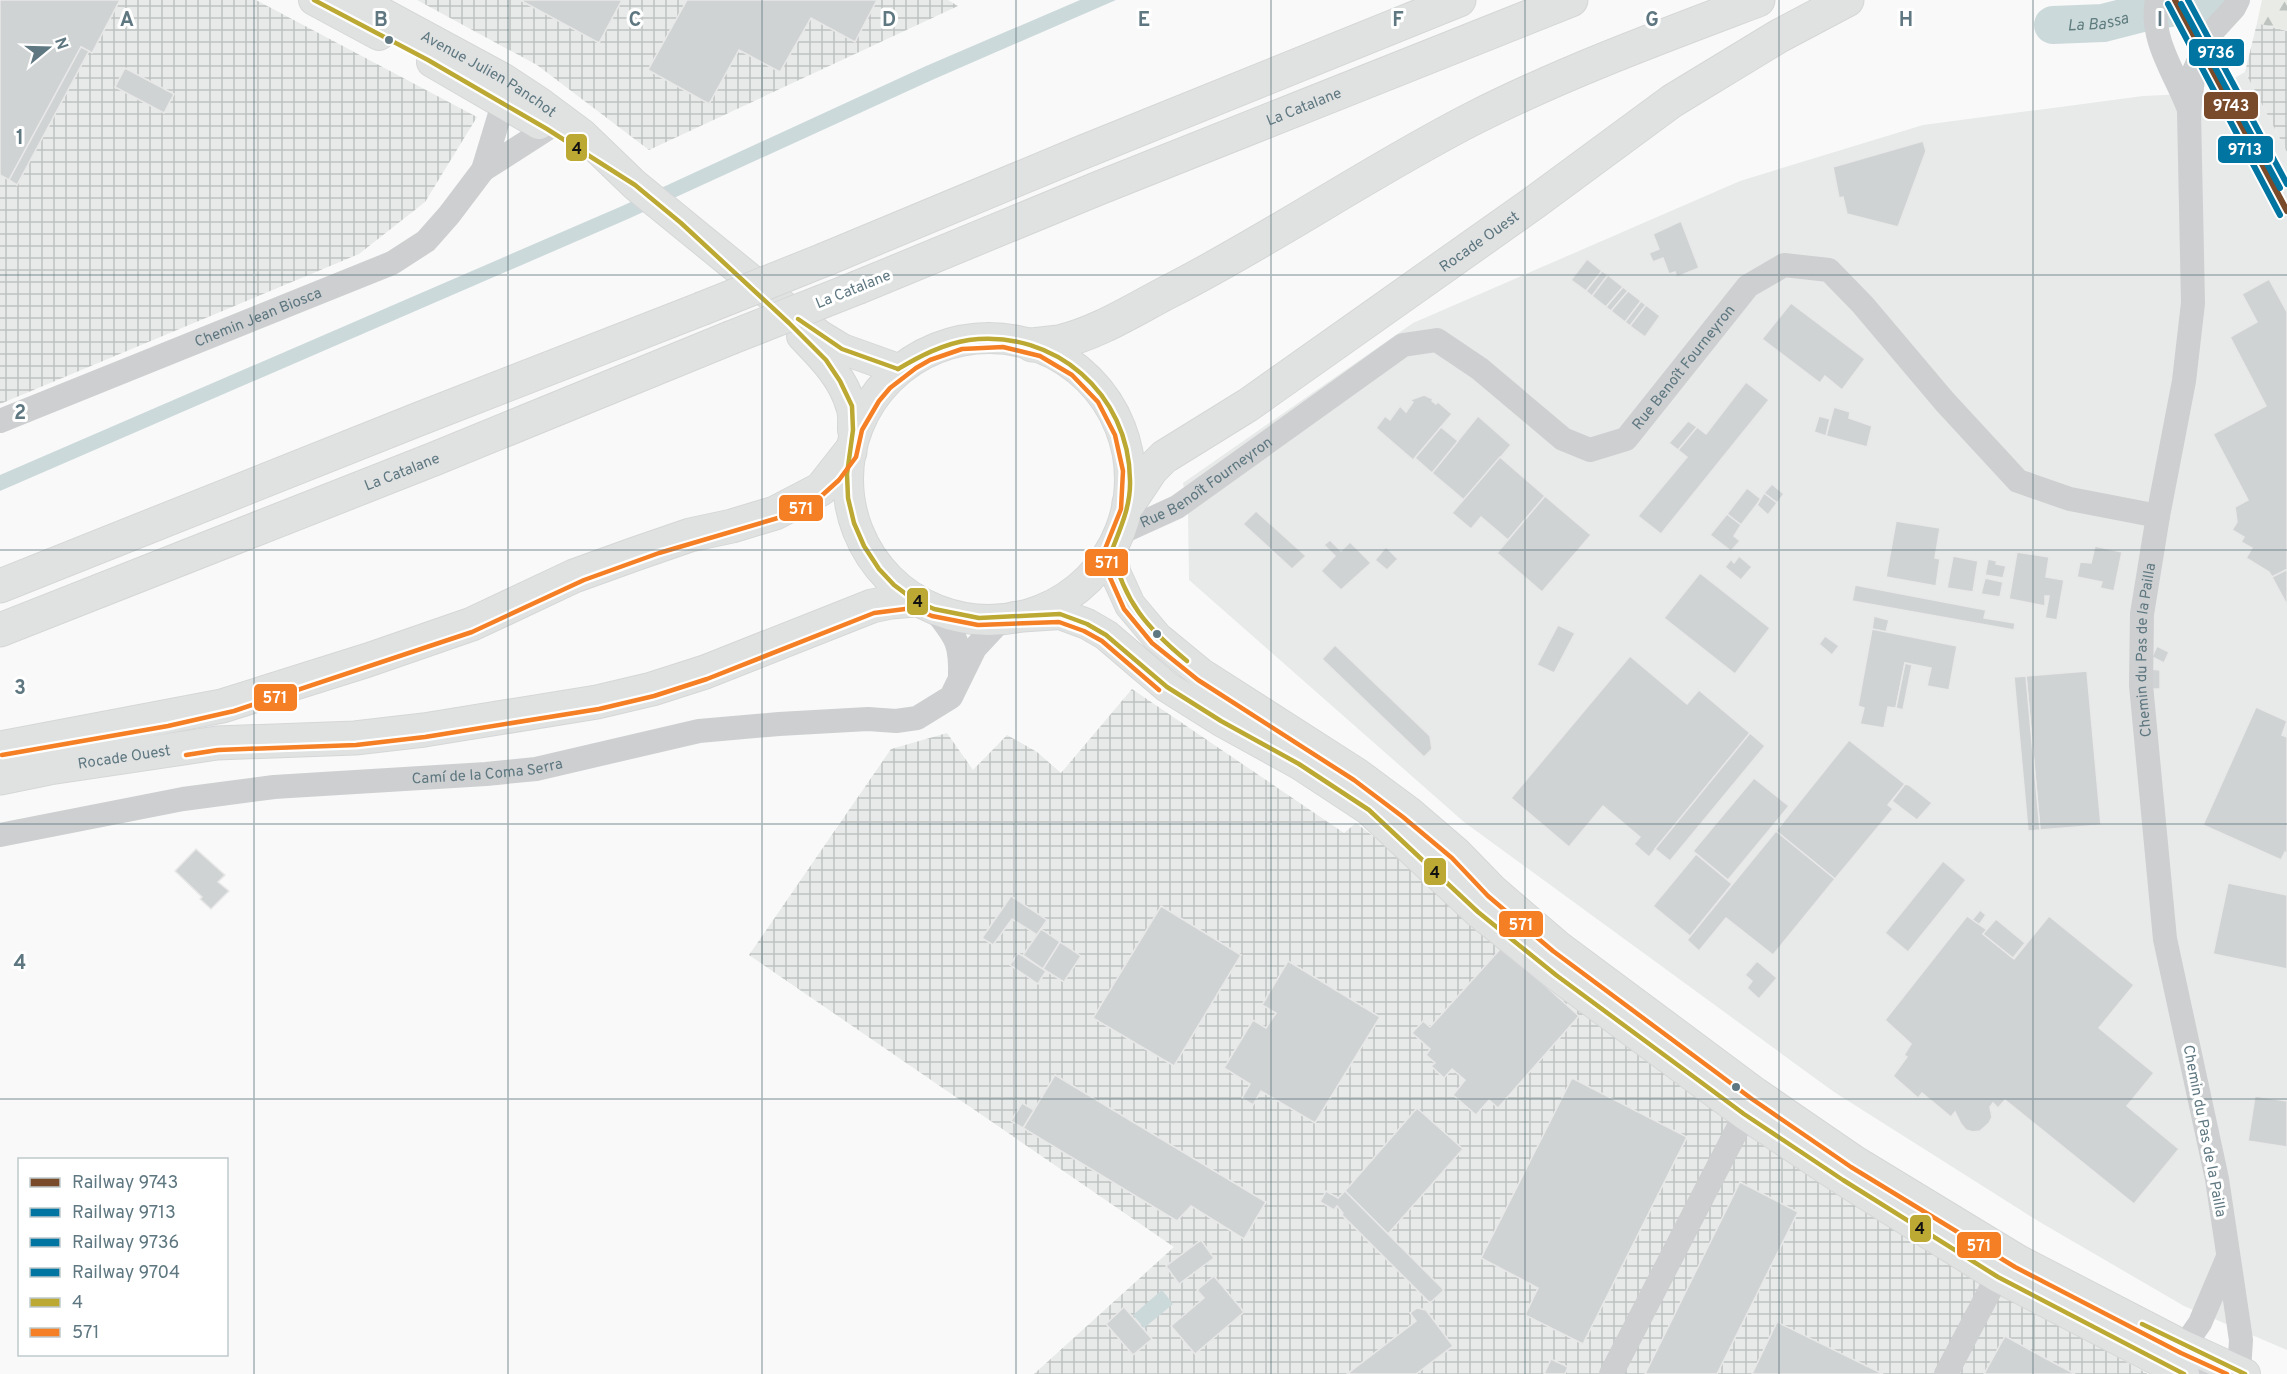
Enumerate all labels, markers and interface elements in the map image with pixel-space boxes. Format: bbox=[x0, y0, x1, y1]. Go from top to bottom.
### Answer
text: A bbox=[120, 8, 134, 34]
text: B bbox=[374, 8, 388, 34]
text: C bbox=[629, 8, 641, 34]
text: D bbox=[882, 8, 896, 34]
text: E bbox=[1138, 8, 1150, 34]
text: F bbox=[1392, 8, 1404, 34]
text: G bbox=[1645, 8, 1659, 34]
text: H bbox=[1899, 8, 1913, 34]
text: I bbox=[2157, 8, 2163, 34]
water label: La Bassa bbox=[2067, 9, 2132, 36]
north arrow bbox=[18, 18, 78, 78]
street label: Avenue Julien Panchot bbox=[417, 28, 559, 122]
unlabelled marker bbox=[383, 34, 395, 46]
text: N bbox=[49, 35, 72, 52]
line badge: 9736 bbox=[2188, 38, 2245, 67]
text: 9736 bbox=[2197, 44, 2235, 64]
street label: La Catalane bbox=[1264, 84, 1345, 131]
line badge: 9743 bbox=[2203, 91, 2259, 120]
text: 9743 bbox=[2213, 97, 2249, 117]
text: 1 bbox=[16, 126, 24, 152]
line badge: 4 bbox=[565, 133, 588, 162]
line badge: 9713 bbox=[2217, 135, 2274, 164]
text: 4 bbox=[572, 140, 582, 160]
text: 9713 bbox=[2228, 141, 2262, 161]
street label: Rocade Ouest bbox=[1436, 208, 1524, 277]
street label: La Catalane bbox=[813, 267, 894, 314]
street label: Chemin Jean Biosca bbox=[192, 284, 325, 353]
street label: Rue Benoît Fourneyron bbox=[1629, 302, 1740, 434]
text: 2 bbox=[14, 401, 26, 427]
street label: Rue Benoît Fourneyron bbox=[1137, 434, 1277, 533]
street label: La Catalane bbox=[362, 450, 443, 496]
line badge: 571 bbox=[778, 494, 824, 522]
text: 571 bbox=[788, 500, 814, 520]
line badge: 571 bbox=[1084, 548, 1129, 577]
text: 571 bbox=[1094, 554, 1120, 574]
street label: Chemin du Pas de la Pailla bbox=[2133, 562, 2161, 738]
line badge: 4 bbox=[906, 587, 929, 616]
text: 4 bbox=[913, 593, 923, 613]
unlabelled marker bbox=[1151, 628, 1163, 640]
text: 3 bbox=[14, 676, 26, 702]
line badge: 571 bbox=[253, 683, 298, 712]
text: 571 bbox=[262, 689, 288, 709]
street label: Rocade Ouest bbox=[77, 742, 172, 775]
street label: Camí de la Coma Serra bbox=[411, 755, 565, 790]
line badge: 4 bbox=[1423, 857, 1447, 886]
text: 4 bbox=[1430, 864, 1440, 884]
line badge: 571 bbox=[1498, 910, 1544, 938]
text: 571 bbox=[1508, 916, 1534, 936]
text: 4 bbox=[14, 951, 26, 977]
street label: Chemin du Pas de la Pailla bbox=[2178, 1044, 2230, 1219]
unlabelled marker bbox=[1730, 1081, 1742, 1093]
legend bbox=[18, 1158, 228, 1356]
text: Railway 9743 bbox=[72, 1172, 178, 1195]
text: Railway 9713 bbox=[72, 1202, 176, 1225]
line badge: 4 bbox=[1909, 1214, 1932, 1243]
text: 4 bbox=[1915, 1220, 1925, 1240]
line badge: 571 bbox=[1956, 1231, 2002, 1259]
text: Railway 9736 bbox=[72, 1232, 179, 1255]
text: 571 bbox=[1966, 1237, 1992, 1257]
text: Railway 9704 bbox=[72, 1262, 180, 1285]
text: 4 bbox=[72, 1292, 83, 1315]
text: 571 bbox=[72, 1322, 99, 1345]

